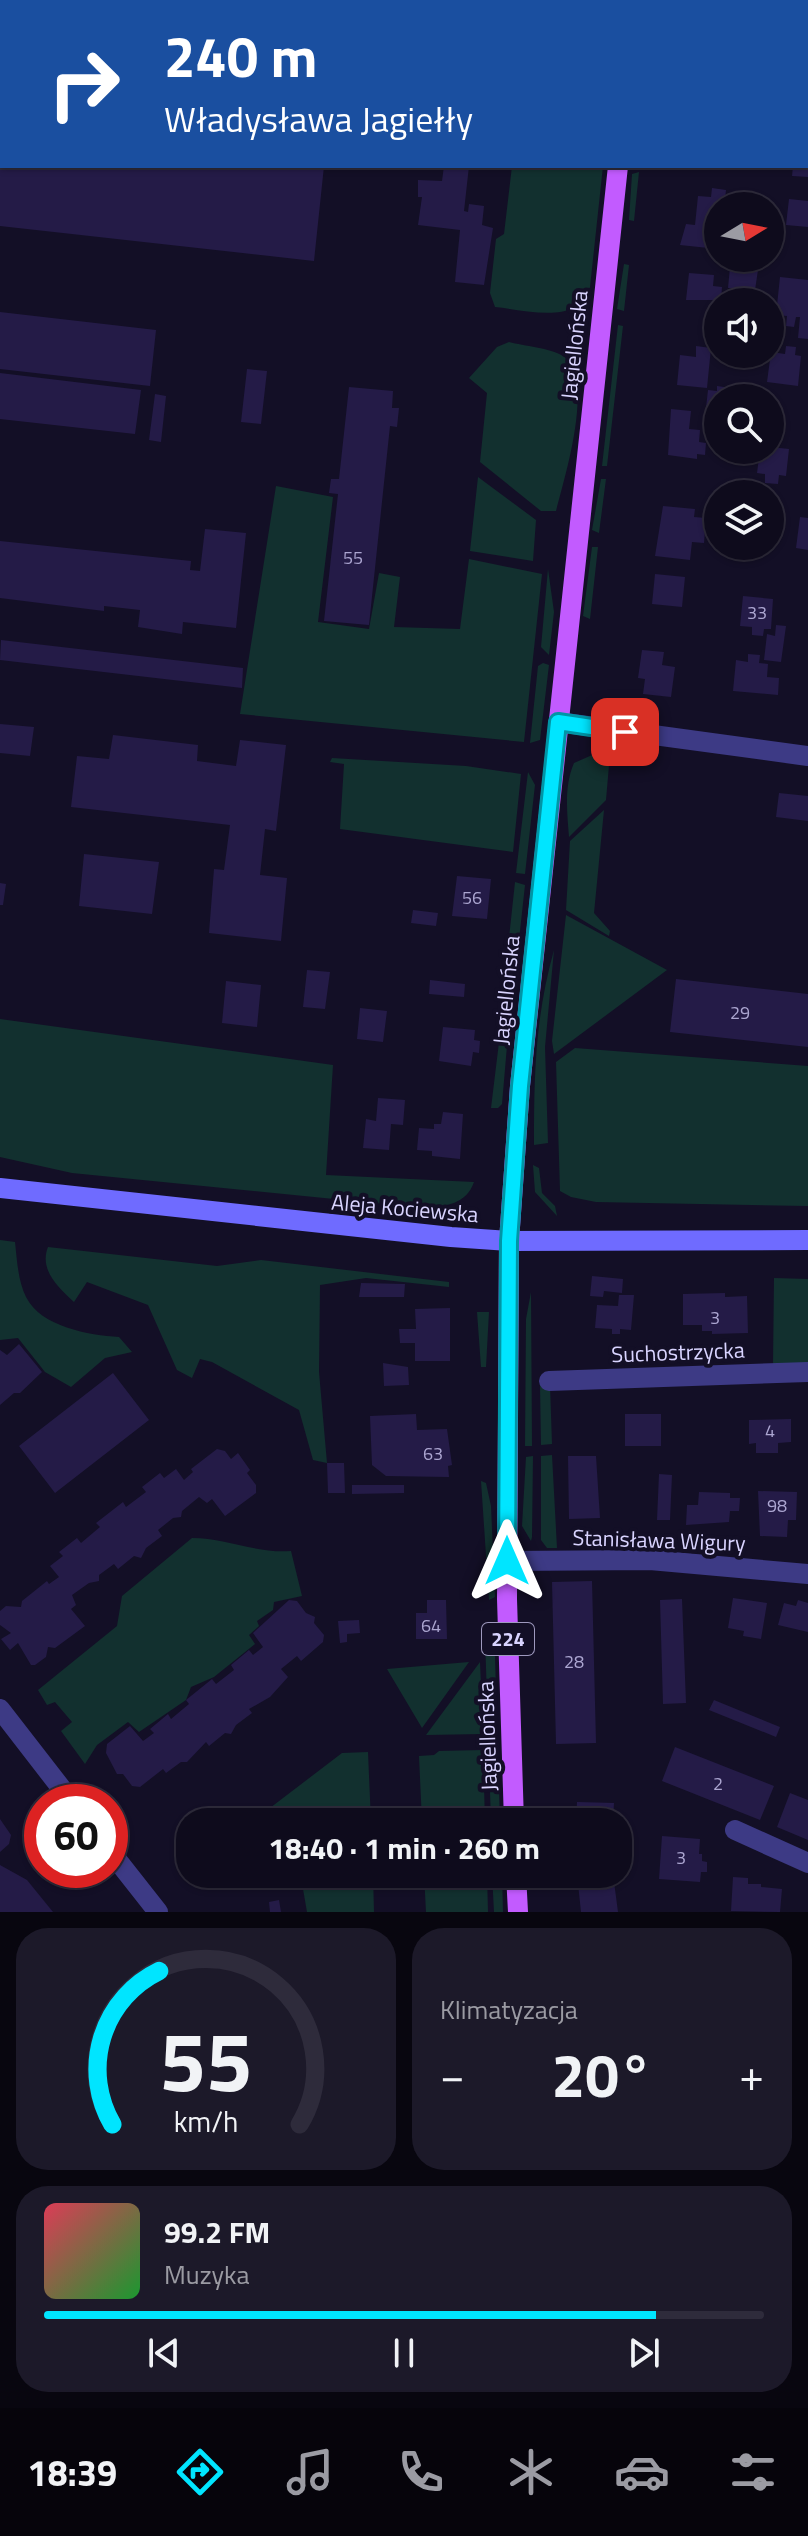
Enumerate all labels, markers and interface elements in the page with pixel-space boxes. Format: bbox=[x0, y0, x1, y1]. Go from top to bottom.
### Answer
text: 240 m bbox=[164, 14, 317, 99]
icon: right bbox=[32, 32, 136, 136]
text: Władysława Jagiełły bbox=[164, 91, 473, 146]
north arrow bbox=[704, 192, 784, 272]
map controls bbox=[704, 192, 784, 560]
button: sound bbox=[704, 288, 784, 368]
street label: Jagiellońska bbox=[551, 289, 597, 401]
button: search bbox=[704, 384, 784, 464]
button: layers bbox=[704, 480, 784, 560]
house number: 55 bbox=[343, 544, 363, 571]
house number: 33 bbox=[747, 599, 767, 626]
pin bbox=[591, 698, 659, 766]
icon: arrive bbox=[603, 710, 647, 754]
house number: 56 bbox=[462, 884, 482, 911]
street label: Jagiellońska bbox=[483, 934, 529, 1046]
house number: 29 bbox=[730, 999, 750, 1026]
street label: Aleja Kociewska bbox=[330, 1185, 480, 1231]
house number: 3 bbox=[710, 1304, 720, 1331]
street label: Suchostrzycka bbox=[611, 1333, 745, 1371]
house number: 4 bbox=[765, 1417, 775, 1444]
house number: 63 bbox=[423, 1440, 443, 1467]
house number: 98 bbox=[767, 1492, 787, 1519]
position arrow bbox=[465, 1519, 549, 1603]
street label: Stanisława Wigury bbox=[572, 1520, 747, 1560]
house number: 64 bbox=[421, 1612, 441, 1639]
road number: 224 bbox=[482, 1623, 534, 1655]
house number: 28 bbox=[564, 1648, 584, 1675]
street label: Jagiellońska bbox=[468, 1680, 506, 1792]
house number: 2 bbox=[713, 1770, 723, 1797]
speed limit sign: 60 bbox=[24, 1784, 128, 1888]
text: 18:40 · 1 min · 260 m bbox=[268, 1825, 540, 1871]
house number: 3 bbox=[676, 1844, 686, 1871]
text: Klimatyzacja bbox=[440, 1990, 578, 2029]
text: 55 bbox=[159, 1997, 253, 2123]
text: 20° bbox=[552, 2029, 652, 2120]
text: − bbox=[440, 2041, 465, 2108]
text: + bbox=[739, 2041, 764, 2108]
text: km/h bbox=[174, 2100, 238, 2143]
text: 99.2 FM bbox=[164, 2209, 270, 2255]
text: Muzyka bbox=[164, 2255, 249, 2294]
icon: previous bbox=[142, 2331, 186, 2375]
icon: pause bbox=[382, 2331, 426, 2375]
icon: next bbox=[622, 2331, 666, 2375]
icon: directions bbox=[172, 2444, 228, 2500]
icon: music bbox=[282, 2444, 338, 2500]
icon: phone bbox=[393, 2444, 449, 2500]
icon: climate bbox=[503, 2444, 559, 2500]
icon: car bbox=[614, 2444, 670, 2500]
icon: filters bbox=[725, 2444, 781, 2500]
text: 18:39 bbox=[27, 2445, 117, 2500]

